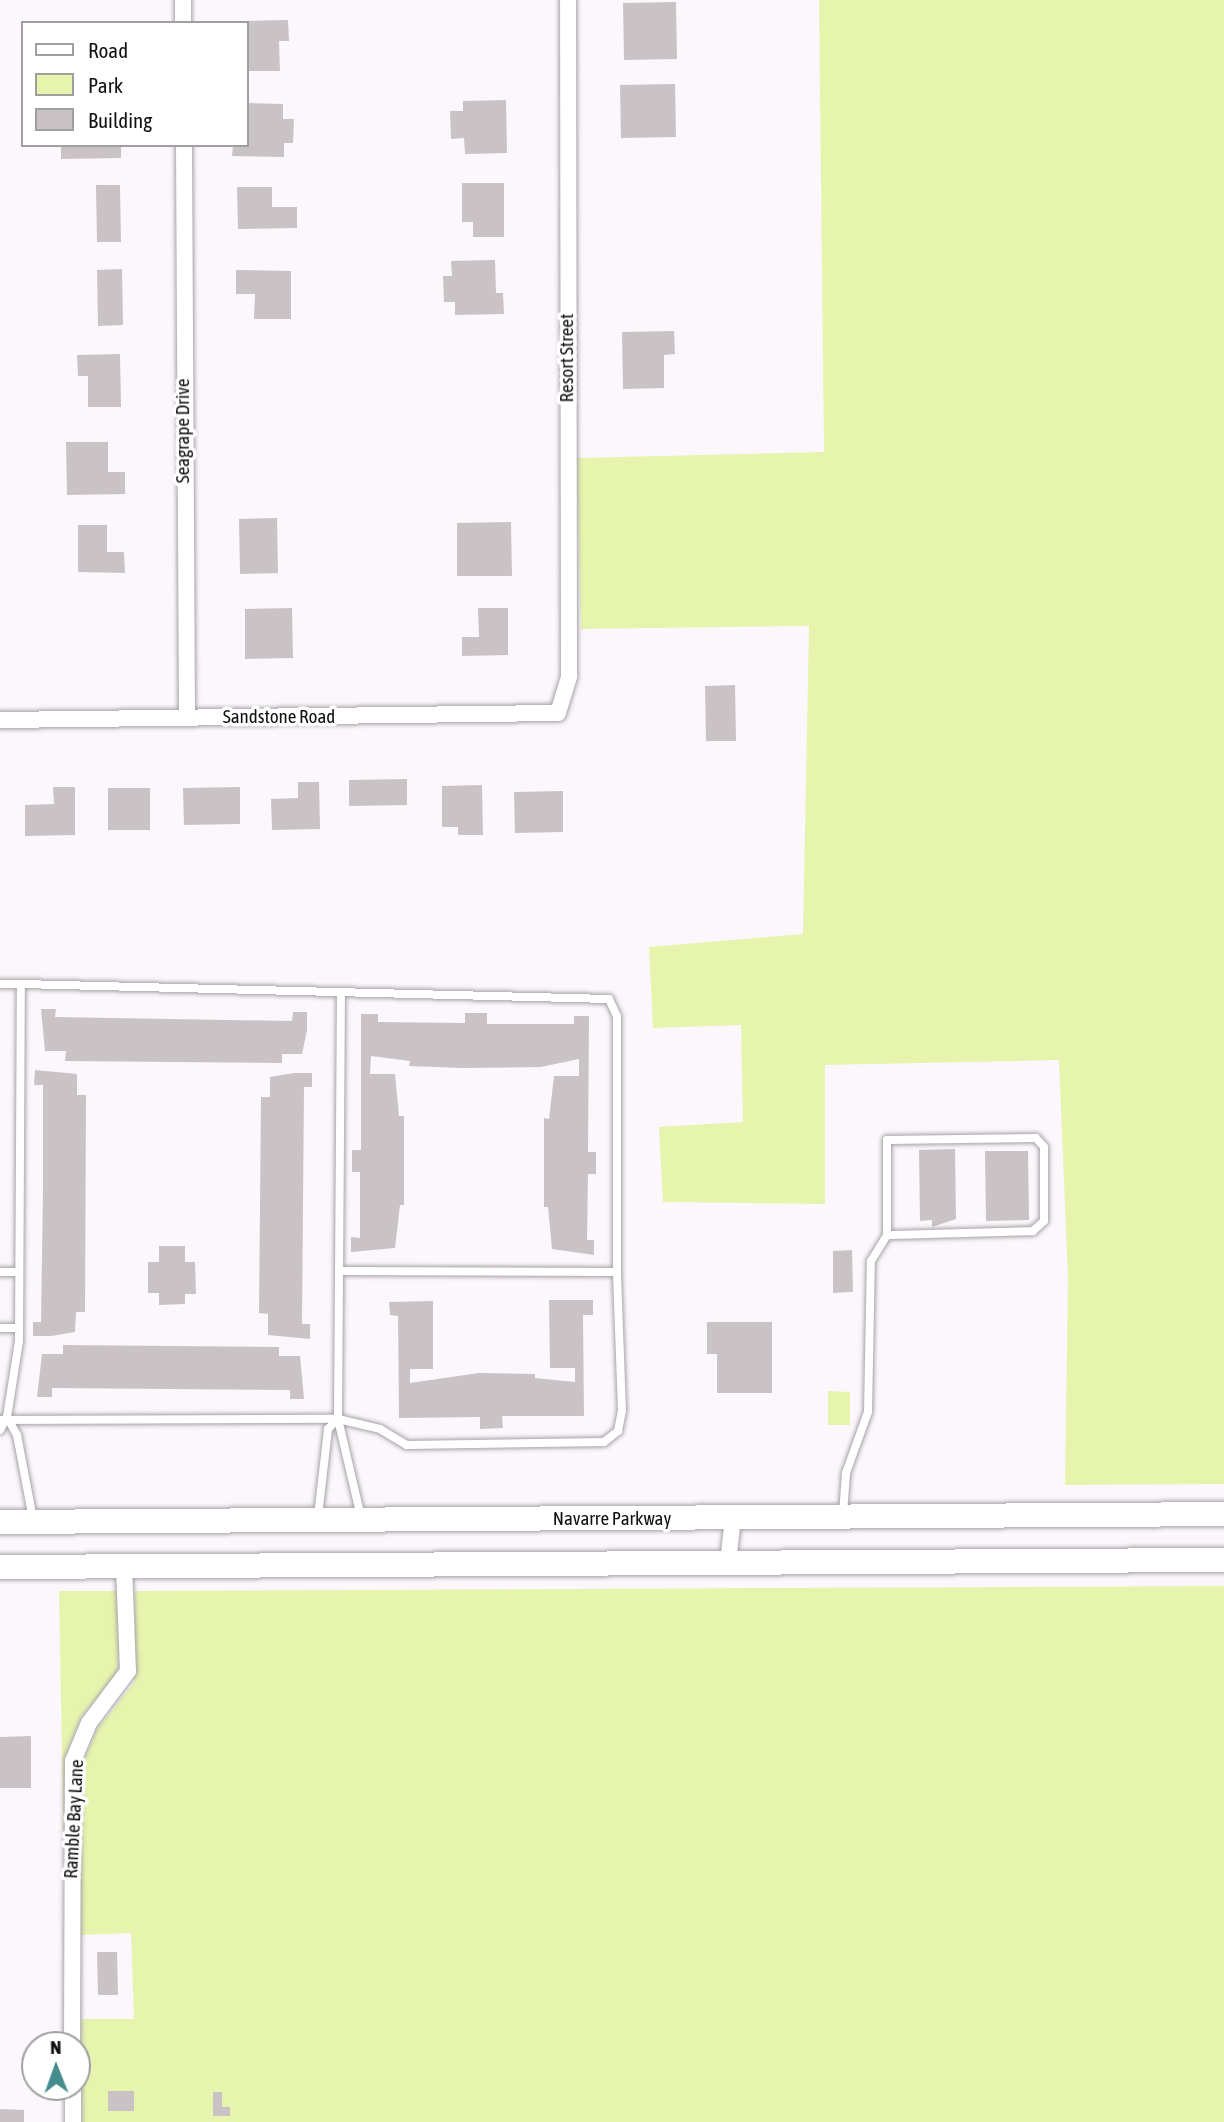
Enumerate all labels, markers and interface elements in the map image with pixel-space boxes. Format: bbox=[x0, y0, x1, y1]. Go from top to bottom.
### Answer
legend bbox=[21, 21, 248, 147]
text: Road bbox=[88, 38, 128, 62]
text: Park bbox=[88, 73, 123, 97]
text: Building bbox=[88, 108, 152, 132]
street label: Resort Street bbox=[556, 314, 578, 402]
street label: Seagrape Drive bbox=[172, 379, 194, 483]
street label: Sandstone Road bbox=[223, 706, 335, 728]
street label: Navarre Parkway bbox=[553, 1508, 671, 1530]
street label: Ramble Bay Lane bbox=[59, 1759, 89, 1879]
north arrow bbox=[21, 2031, 91, 2101]
text: N bbox=[50, 2036, 61, 2058]

